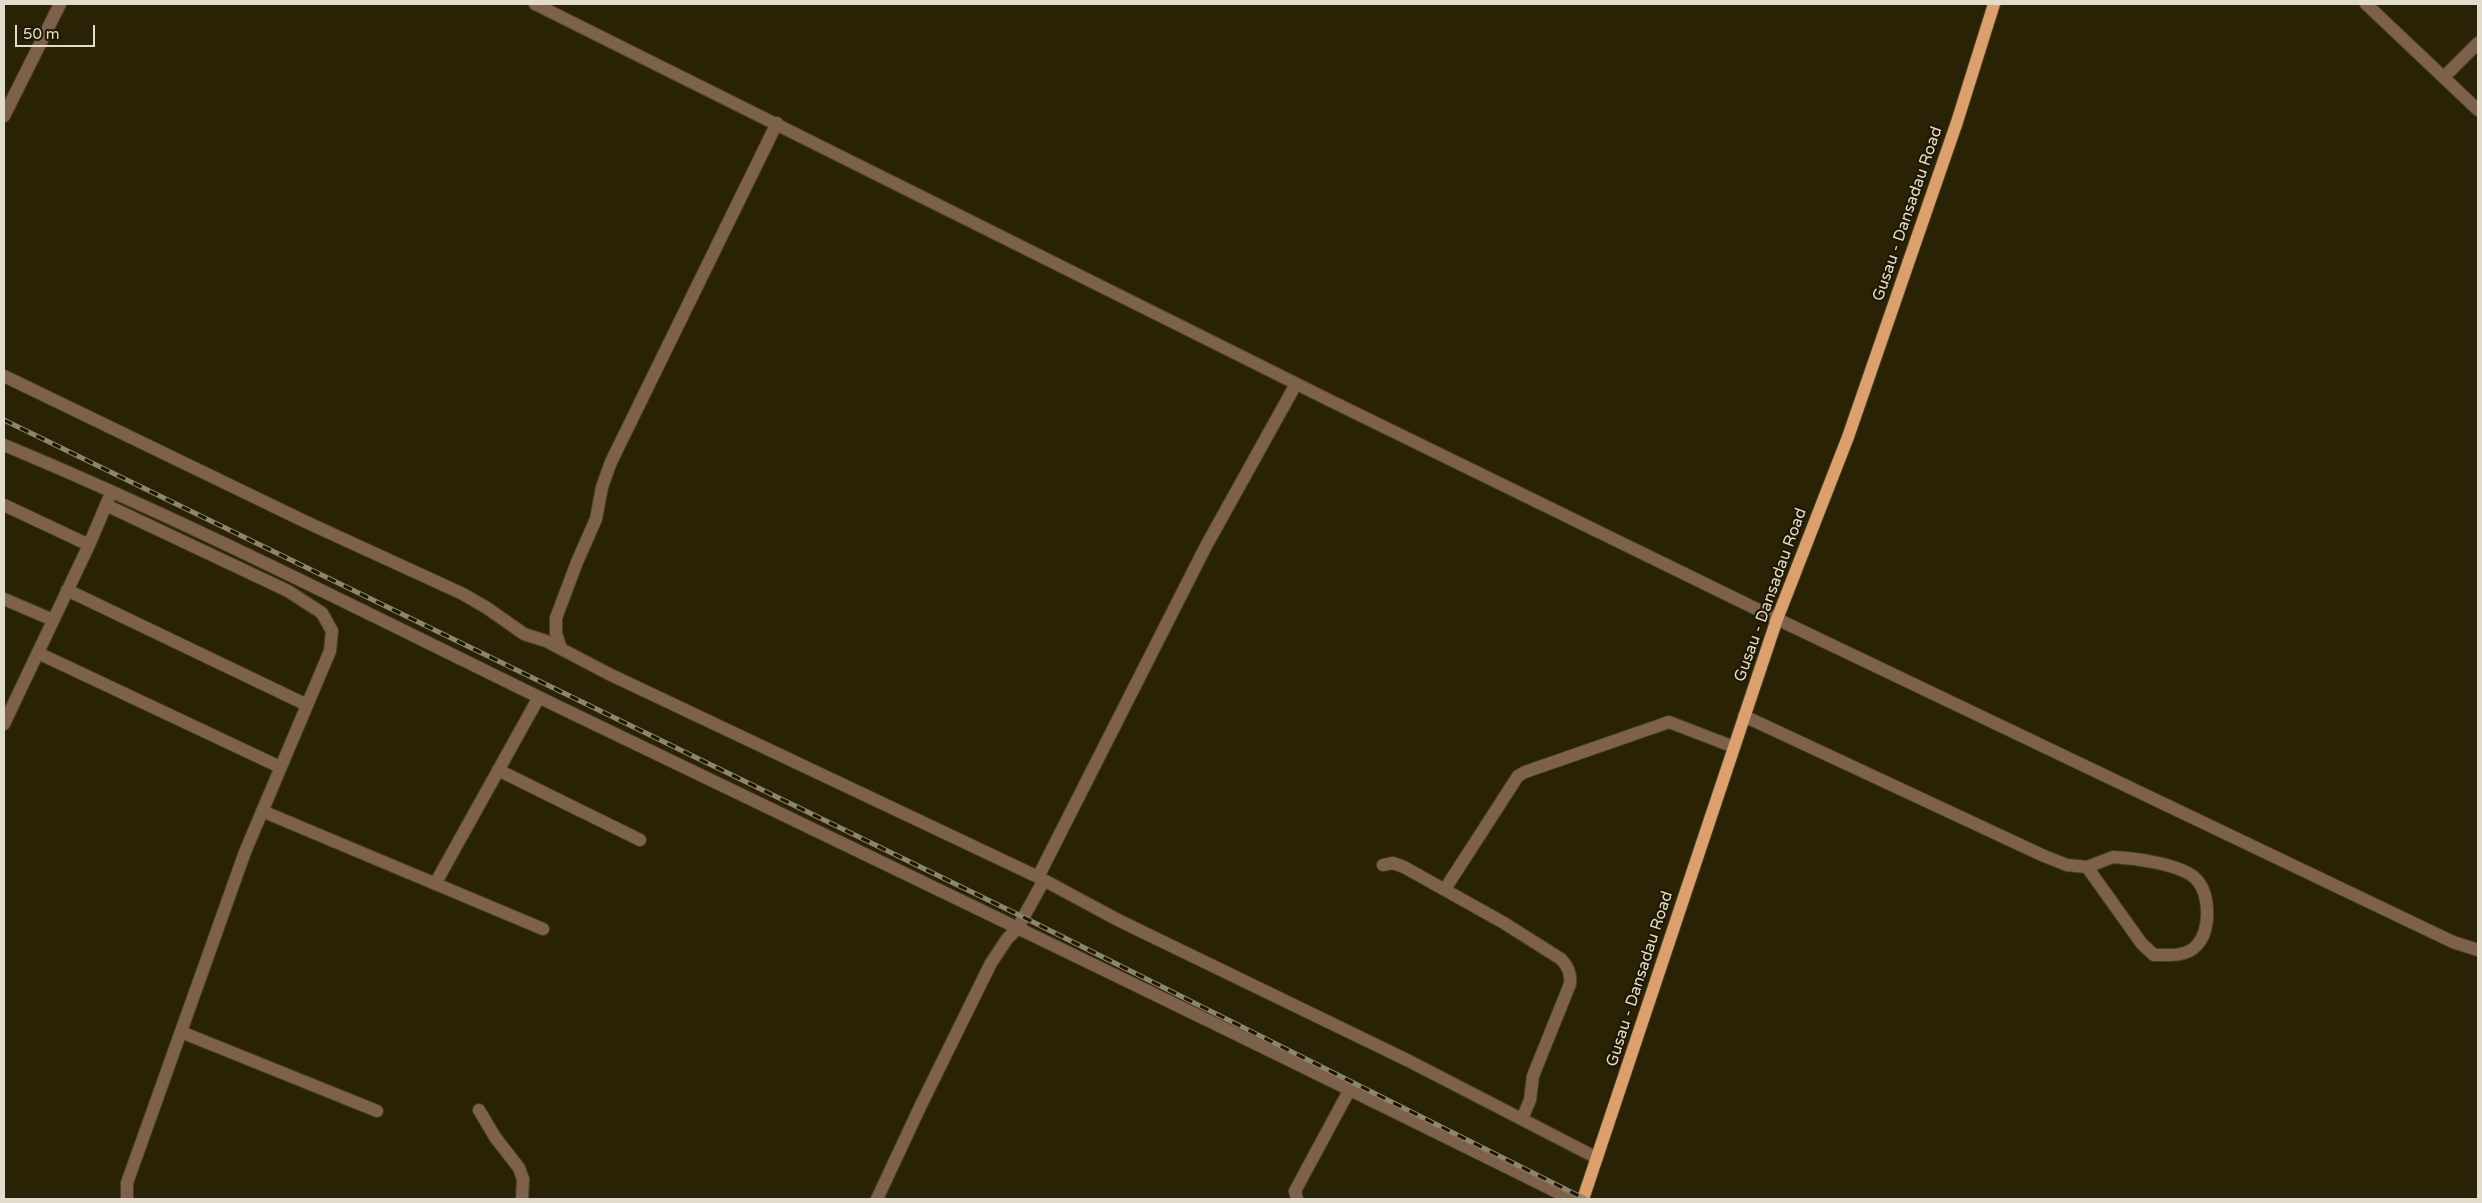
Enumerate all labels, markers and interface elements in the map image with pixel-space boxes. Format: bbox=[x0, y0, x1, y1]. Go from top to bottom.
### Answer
scale bar bbox=[18, 15, 98, 47]
text: 50 m bbox=[23, 25, 60, 43]
street label: Gusau - Dansadau Road bbox=[1869, 124, 1947, 304]
street label: Gusau - Dansadau Road bbox=[1731, 506, 1811, 684]
street label: Gusau - Dansadau Road bbox=[1603, 889, 1677, 1069]

